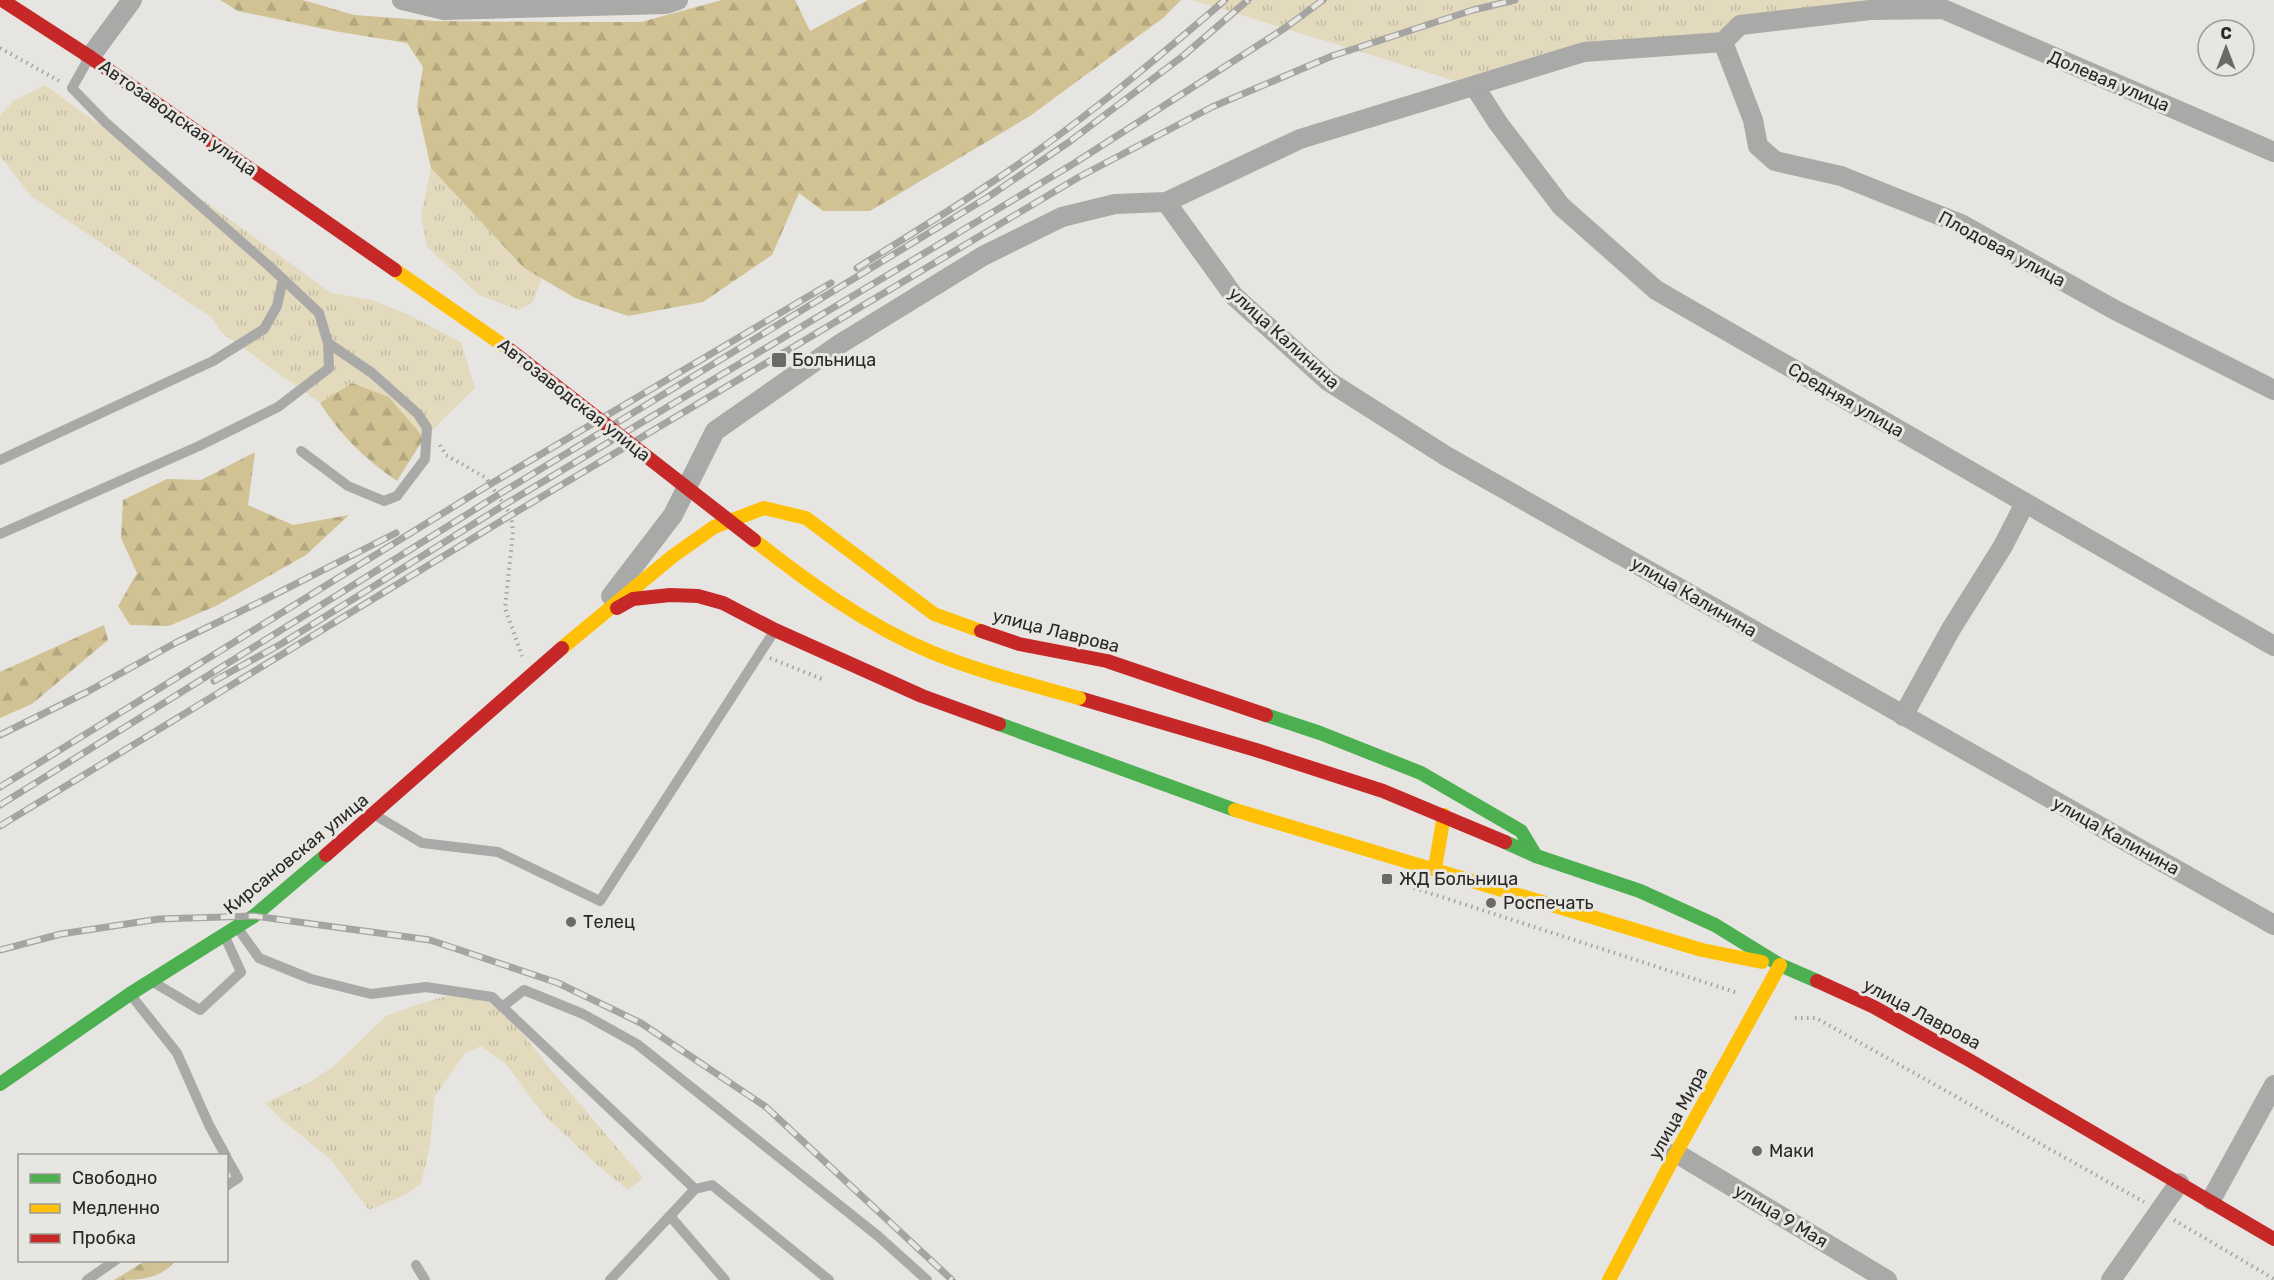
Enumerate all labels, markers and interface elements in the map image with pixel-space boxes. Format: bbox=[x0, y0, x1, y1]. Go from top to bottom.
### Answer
north arrow bbox=[2196, 18, 2256, 78]
text: С bbox=[2220, 24, 2232, 43]
street label: Долевая улица bbox=[2045, 46, 2173, 116]
street label: Автозаводская улица bbox=[95, 55, 261, 181]
street label: Плодовая улица bbox=[1935, 206, 2069, 292]
street label: улица Калинина bbox=[1224, 282, 1344, 394]
street label: Автозаводская улица bbox=[493, 334, 655, 466]
place label: Больница bbox=[792, 349, 876, 371]
marker: Больница bbox=[770, 351, 788, 369]
street label: Средняя улица bbox=[1784, 358, 1908, 442]
street label: улица Калинина bbox=[1627, 552, 1761, 642]
street label: улица Лаврова bbox=[990, 605, 1122, 657]
street label: Кирсановская улица bbox=[219, 789, 373, 919]
street label: улица Калинина bbox=[2049, 792, 2183, 880]
place label: ЖД Больница bbox=[1399, 868, 1518, 890]
marker: ЖД Больница bbox=[1380, 872, 1394, 886]
place label: Роспечать bbox=[1503, 892, 1594, 914]
marker: Роспечать bbox=[1484, 896, 1498, 910]
place label: Телец bbox=[583, 911, 635, 933]
marker: Телец bbox=[564, 915, 578, 929]
street label: улица Лаврова bbox=[1859, 974, 1985, 1054]
street label: улица Мира bbox=[1644, 1063, 1712, 1163]
place label: Маки bbox=[1769, 1140, 1814, 1162]
marker: Маки bbox=[1750, 1144, 1764, 1158]
legend bbox=[18, 1154, 228, 1262]
text: Свободно bbox=[72, 1167, 157, 1189]
street label: улица 9 Мая bbox=[1730, 1179, 1832, 1253]
text: Медленно bbox=[72, 1197, 160, 1219]
text: Пробка bbox=[72, 1227, 136, 1249]

